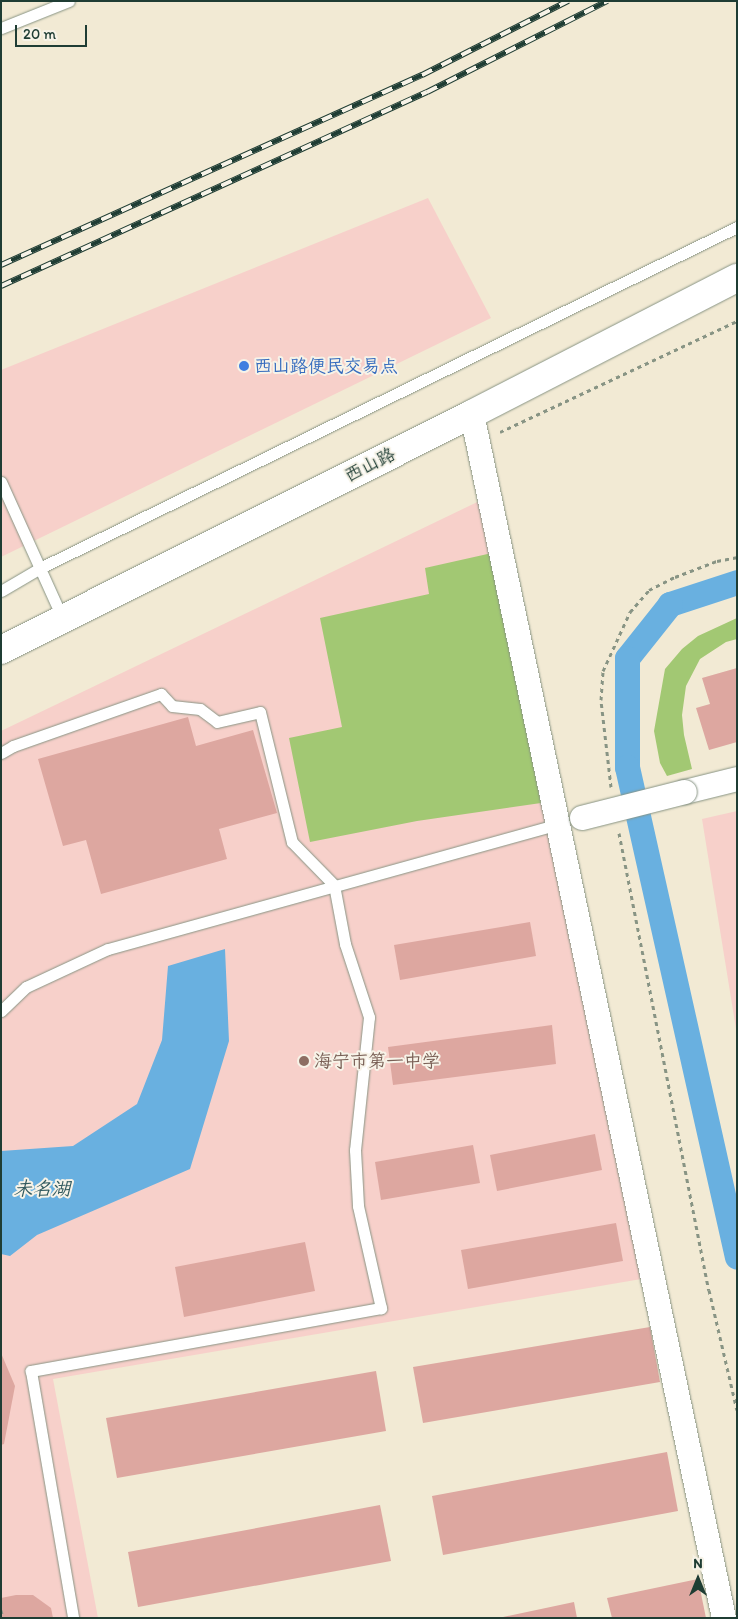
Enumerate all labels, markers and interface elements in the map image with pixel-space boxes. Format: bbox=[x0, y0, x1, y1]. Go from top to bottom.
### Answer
scale bar bbox=[18, 15, 90, 47]
text: 20 m bbox=[23, 25, 56, 43]
place label: 西山路便民交易点 bbox=[254, 355, 398, 377]
marker: 西山路便民交易点 bbox=[238, 360, 250, 372]
street label: 西山路 bbox=[341, 443, 399, 487]
place label: 海宁市第一中学 bbox=[314, 1050, 440, 1072]
marker: 海宁市第一中学 bbox=[298, 1055, 310, 1067]
water label: 未名湖 bbox=[14, 1178, 70, 1200]
north arrow bbox=[673, 1554, 723, 1604]
text: N bbox=[693, 1555, 703, 1572]

